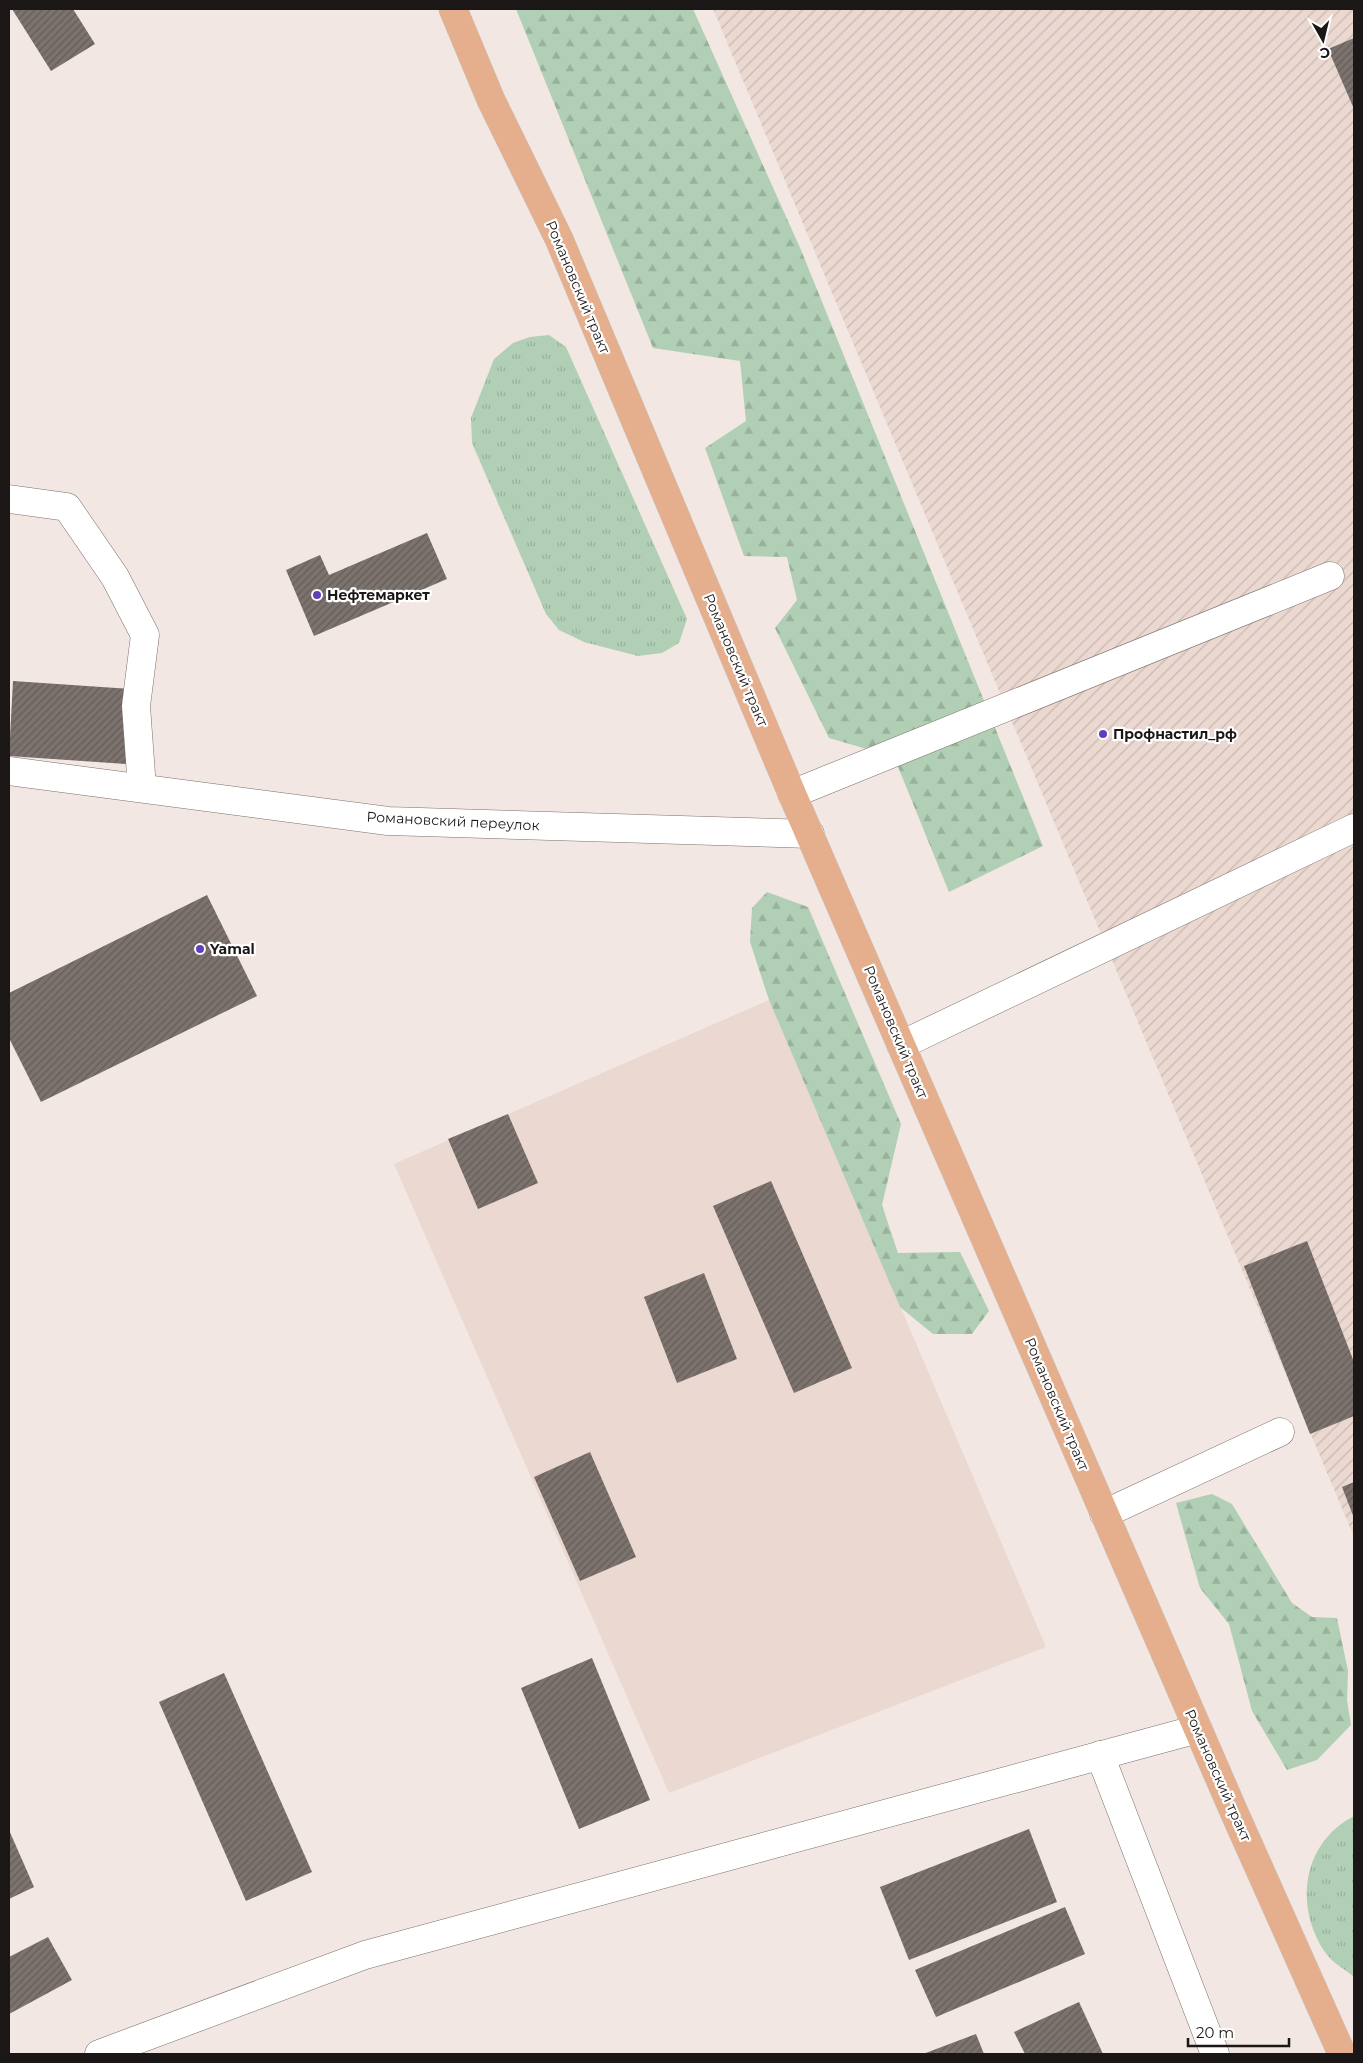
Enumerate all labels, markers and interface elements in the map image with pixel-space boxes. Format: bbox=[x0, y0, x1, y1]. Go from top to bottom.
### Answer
north arrow bbox=[1298, 15, 1348, 65]
text: С bbox=[1319, 43, 1331, 62]
street label: Романовский тракт bbox=[542, 218, 614, 357]
place label: Нефтемаркет bbox=[327, 586, 430, 604]
marker: Нефтемаркет bbox=[311, 589, 323, 601]
street label: Романовский тракт bbox=[700, 591, 772, 730]
place label: Профнастил_рф bbox=[1113, 725, 1237, 743]
marker: Профнастил_рф bbox=[1097, 728, 1109, 740]
street label: Романовский переулок bbox=[366, 807, 540, 835]
place label: Yamal bbox=[209, 940, 255, 958]
marker: Yamal bbox=[194, 943, 206, 955]
street label: Романовский тракт bbox=[860, 963, 932, 1102]
street label: Романовский тракт bbox=[1021, 1335, 1093, 1474]
street label: Романовский тракт bbox=[1181, 1706, 1255, 1844]
scale bar bbox=[1188, 2016, 1289, 2048]
text: 20 m bbox=[1196, 2023, 1234, 2042]

